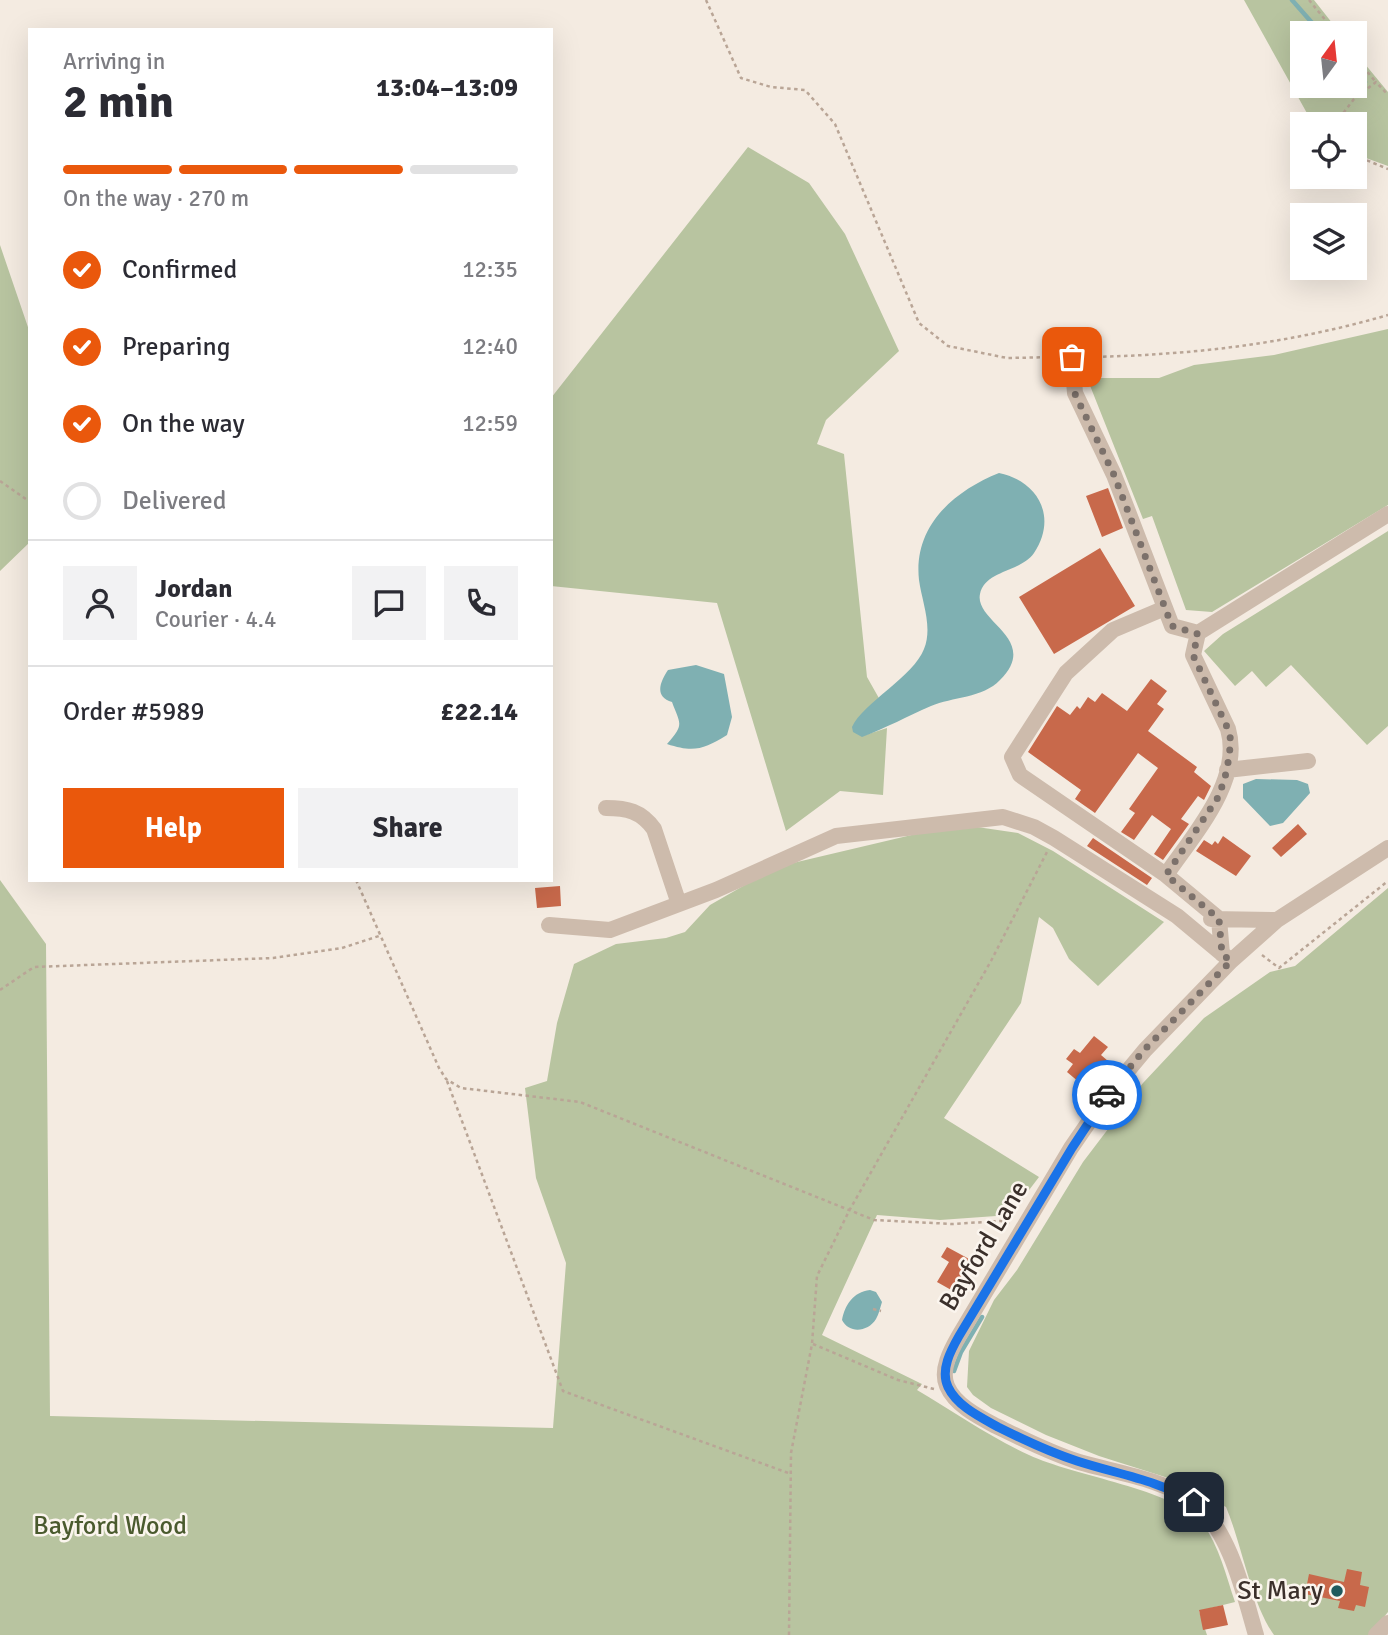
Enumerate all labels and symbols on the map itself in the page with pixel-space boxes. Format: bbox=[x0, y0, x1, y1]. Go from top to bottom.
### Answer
north arrow bbox=[1290, 21, 1367, 98]
pin bbox=[1042, 327, 1102, 387]
courier bbox=[1072, 1060, 1142, 1130]
street label: Bayford Lane bbox=[933, 1175, 1035, 1317]
pin bbox=[1164, 1472, 1224, 1532]
park label: Bayford Wood bbox=[33, 1510, 187, 1542]
place label: St Mary bbox=[1237, 1575, 1323, 1607]
marker: St Mary bbox=[1329, 1583, 1345, 1599]

